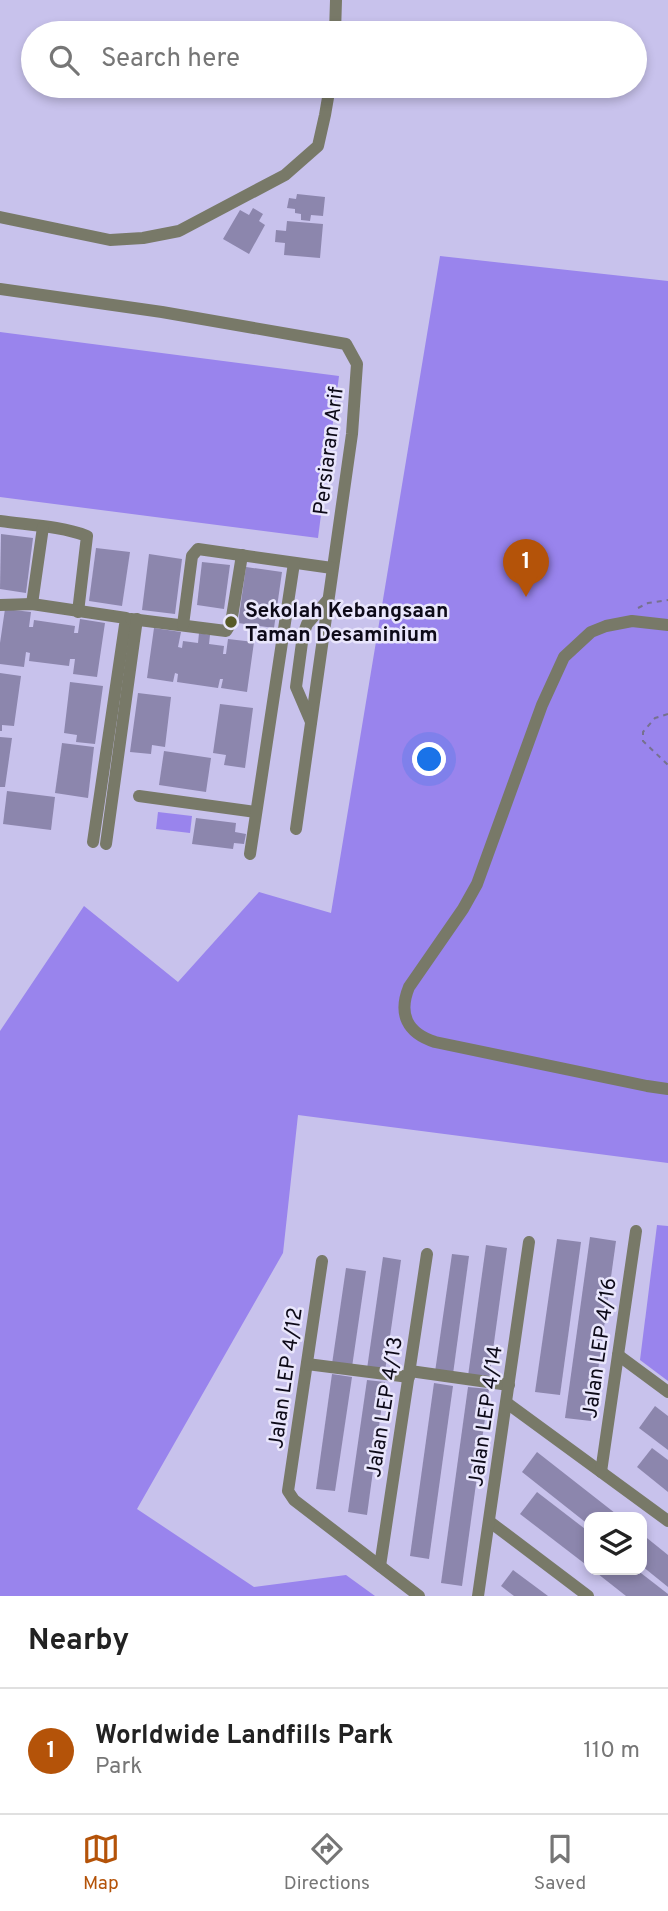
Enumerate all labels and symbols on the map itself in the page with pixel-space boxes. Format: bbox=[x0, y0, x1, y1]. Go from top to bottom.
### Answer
street label: Persiaran Arif bbox=[308, 386, 351, 517]
pin: 1 bbox=[503, 539, 549, 597]
place label: Sekolah Kebangsaan Taman Desaminium bbox=[245, 598, 448, 649]
marker: Sekolah Kebangsaan Taman Desaminium bbox=[223, 614, 239, 630]
your location bbox=[412, 742, 446, 776]
street label: Jalan LEP 4/16 bbox=[577, 1276, 624, 1420]
street label: Jalan LEP 4/12 bbox=[263, 1306, 310, 1451]
street label: Jalan LEP 4/13 bbox=[361, 1335, 410, 1480]
street label: Jalan LEP 4/14 bbox=[463, 1344, 510, 1489]

